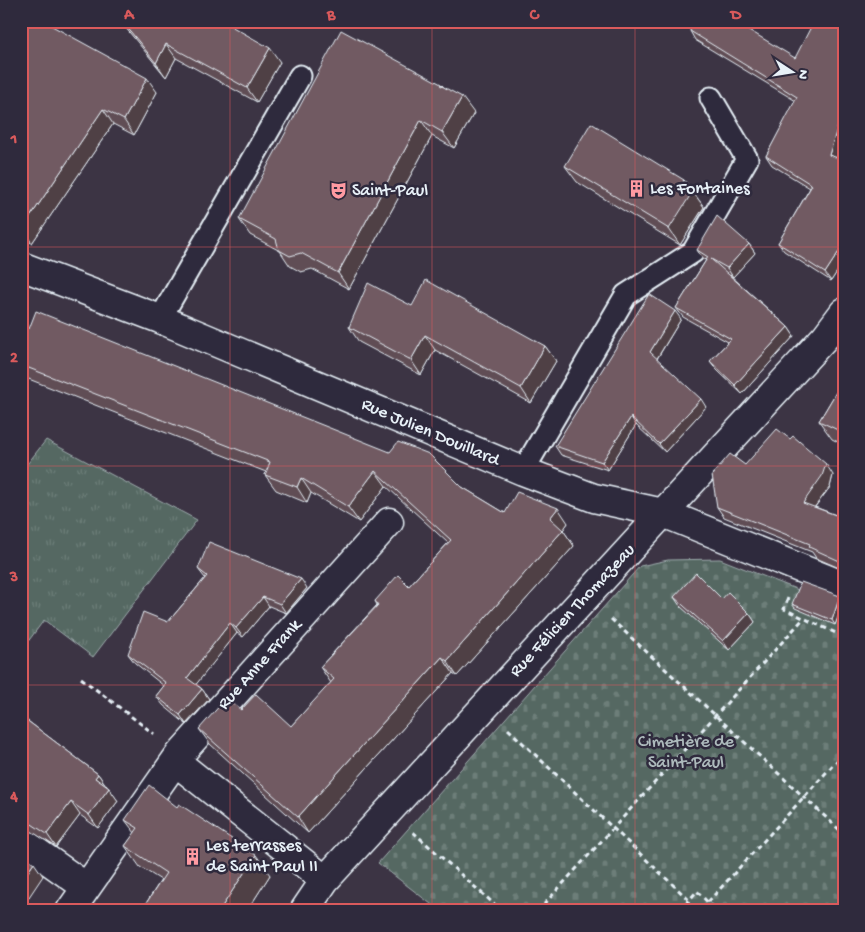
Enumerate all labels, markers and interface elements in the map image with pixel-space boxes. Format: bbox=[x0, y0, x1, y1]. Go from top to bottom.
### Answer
text: A bbox=[123, 7, 135, 26]
text: B bbox=[326, 7, 336, 26]
text: C bbox=[529, 7, 540, 26]
text: D bbox=[729, 7, 742, 26]
north arrow bbox=[768, 48, 818, 98]
text: N bbox=[793, 68, 812, 80]
text: 1 bbox=[10, 131, 17, 150]
building icon: Les Fontaines bbox=[626, 179, 646, 199]
place label: Les Fontaines bbox=[650, 179, 751, 200]
theatre icon: Saint-Paul bbox=[328, 181, 348, 201]
place label: Saint-Paul bbox=[352, 181, 428, 202]
text: 2 bbox=[10, 350, 18, 369]
street label: Rue Julien Douillard bbox=[358, 394, 503, 472]
street label: Rue Félicien Thomazeau bbox=[506, 540, 640, 682]
text: 3 bbox=[9, 569, 18, 588]
street label: Rue Anne Frank bbox=[214, 614, 308, 715]
park label: Cimetière de Saint-Paul bbox=[638, 732, 735, 774]
text: 4 bbox=[9, 789, 18, 808]
place label: Les terrasses de Saint Paul II bbox=[206, 836, 318, 878]
building icon: Les terrasses de Saint Paul II bbox=[182, 846, 202, 866]

